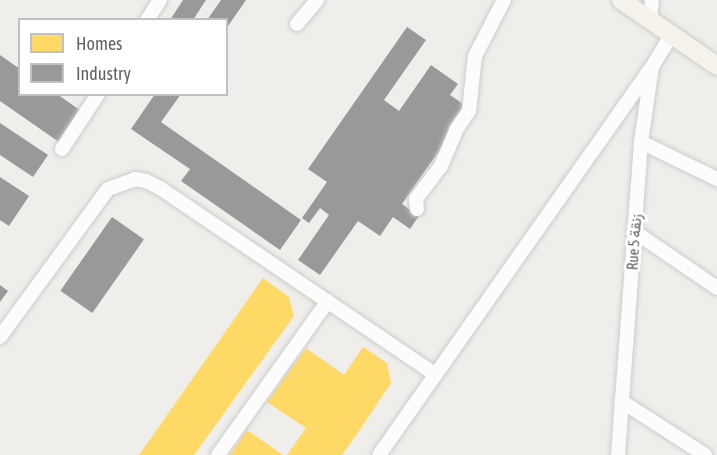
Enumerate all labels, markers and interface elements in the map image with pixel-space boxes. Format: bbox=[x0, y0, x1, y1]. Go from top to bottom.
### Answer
legend bbox=[18, 18, 228, 96]
text: Homes bbox=[76, 33, 122, 54]
text: Industry bbox=[76, 63, 131, 84]
street label: Rue 5 زنقة bbox=[623, 213, 645, 271]

